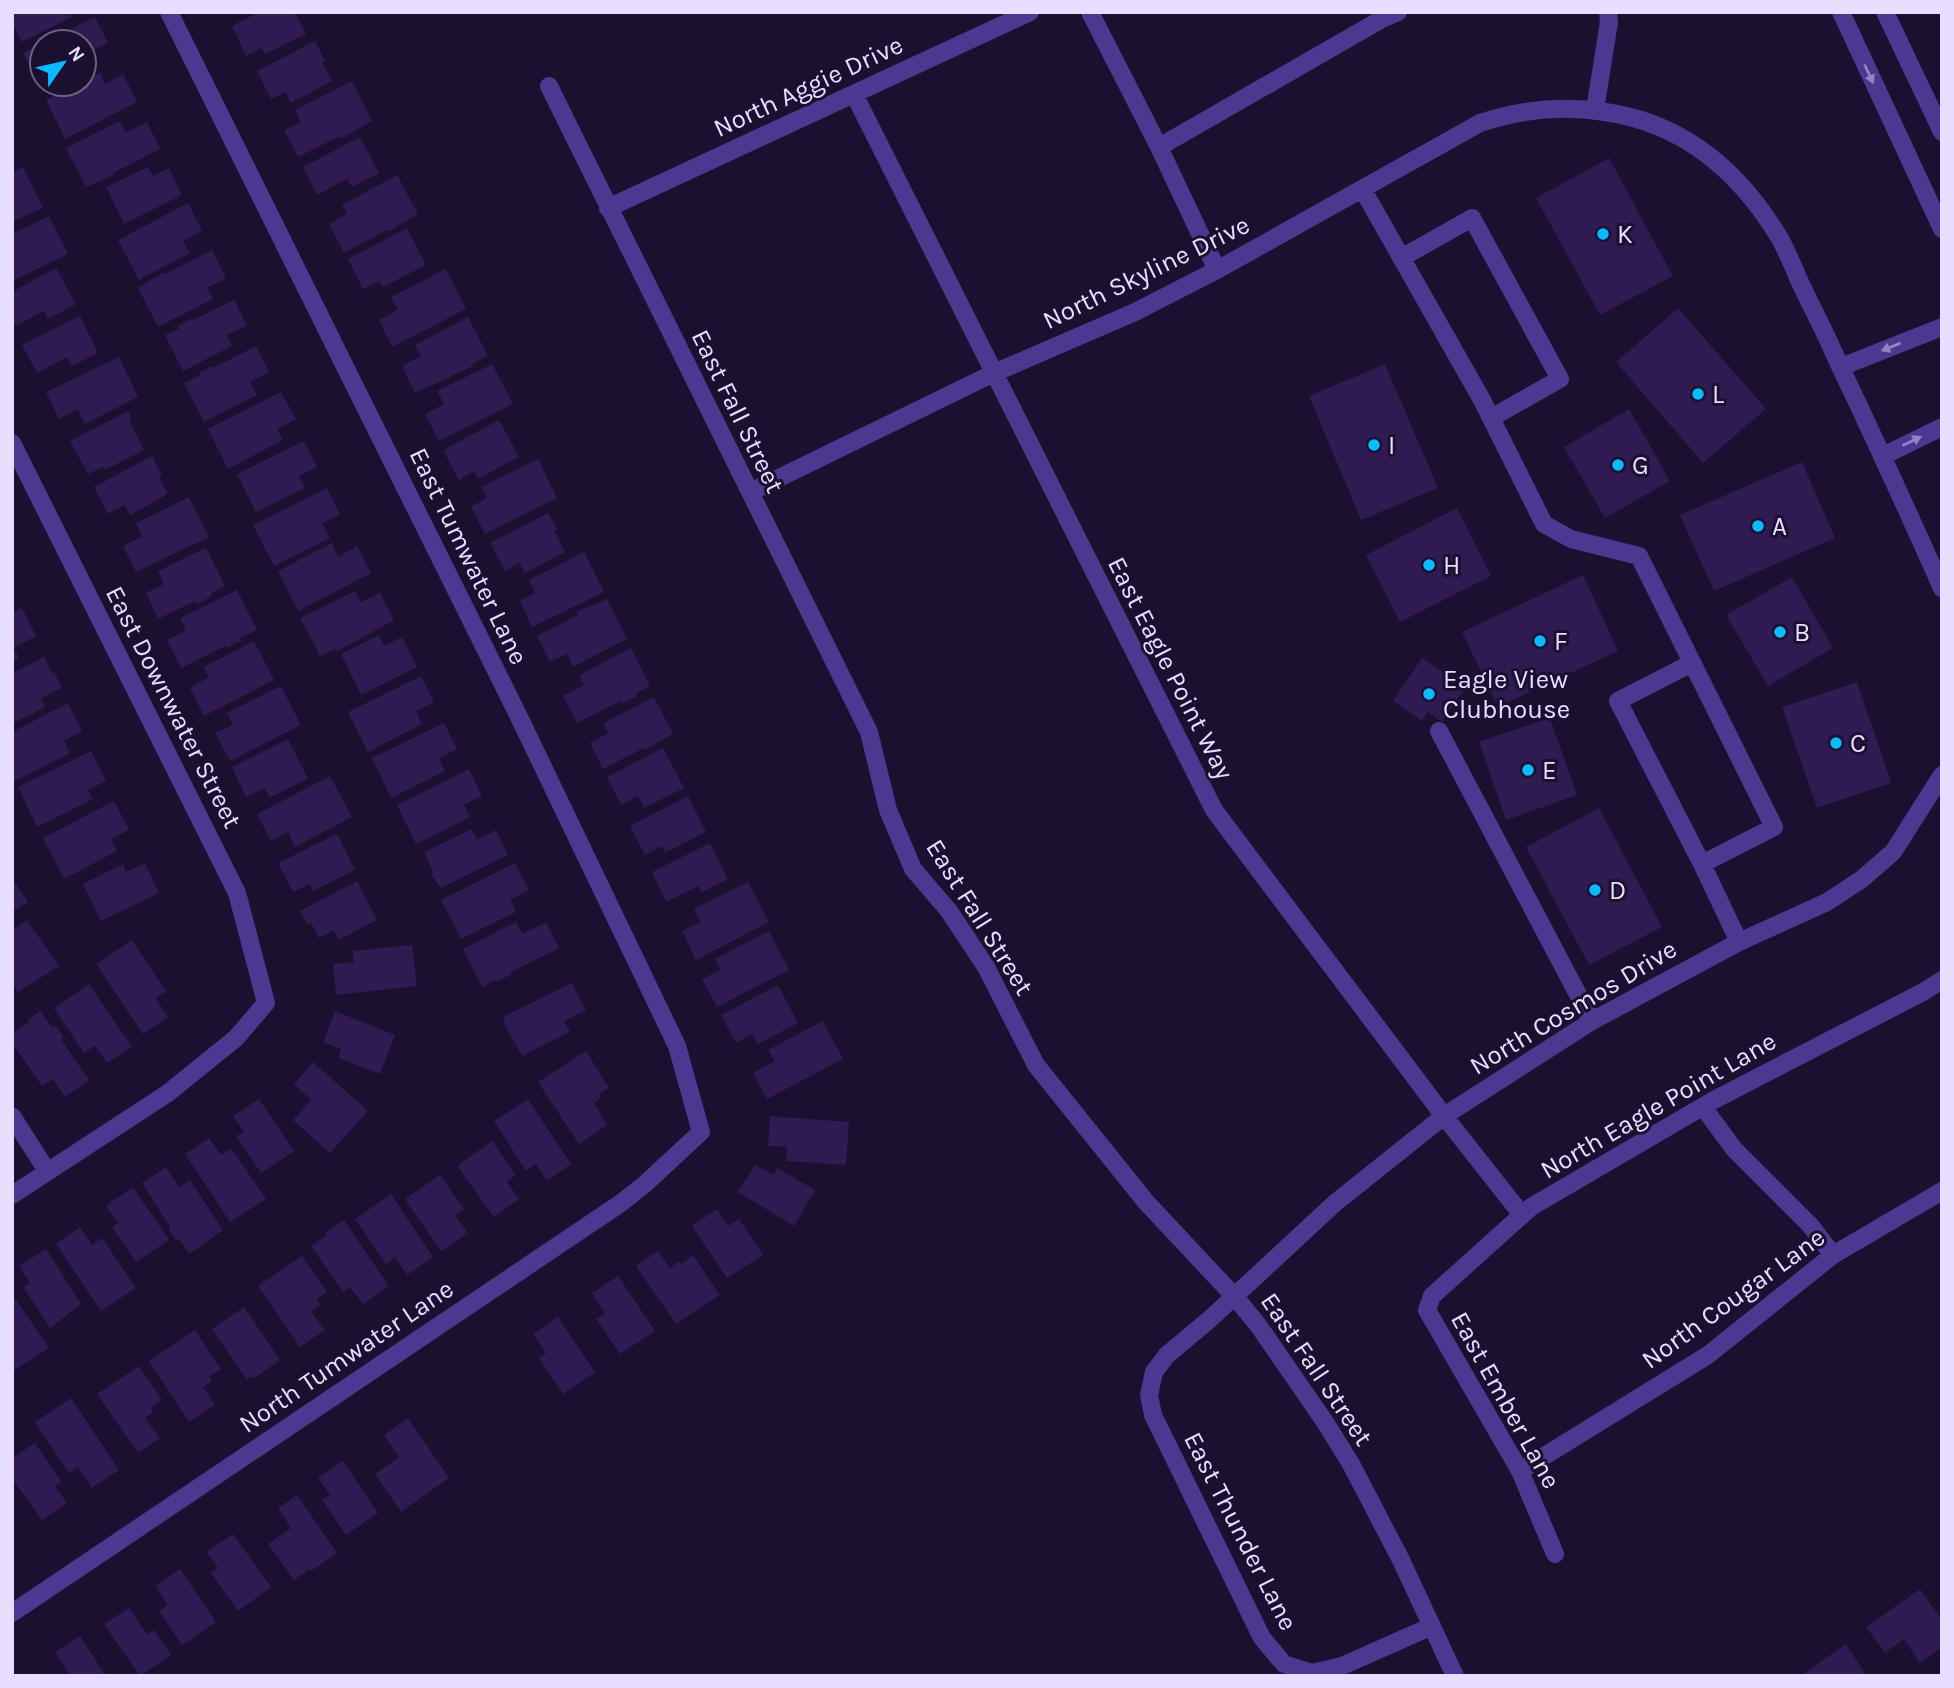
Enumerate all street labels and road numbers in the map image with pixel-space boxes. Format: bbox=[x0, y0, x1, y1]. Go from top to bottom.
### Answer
street label: North Aggie Drive bbox=[709, 29, 908, 144]
street label: North Skyline Drive bbox=[1038, 209, 1255, 336]
street label: East Fall Street bbox=[685, 324, 791, 498]
street label: East Tumwater Lane bbox=[403, 443, 534, 670]
street label: East Eagle Point Way bbox=[1101, 552, 1240, 785]
street label: East Downwater Street bbox=[99, 581, 248, 834]
street label: East Fall Street bbox=[919, 834, 1040, 1001]
street label: North Cosmos Drive bbox=[1464, 933, 1682, 1081]
street label: North Eagle Point Lane bbox=[1535, 1025, 1782, 1186]
street label: North Cougar Lane bbox=[1636, 1222, 1831, 1375]
street label: North Tumwater Lane bbox=[233, 1273, 459, 1440]
street label: East Fall Street bbox=[1254, 1287, 1379, 1452]
street label: East Ember Lane bbox=[1444, 1306, 1567, 1494]
street label: East Thunder Lane bbox=[1177, 1427, 1304, 1636]

